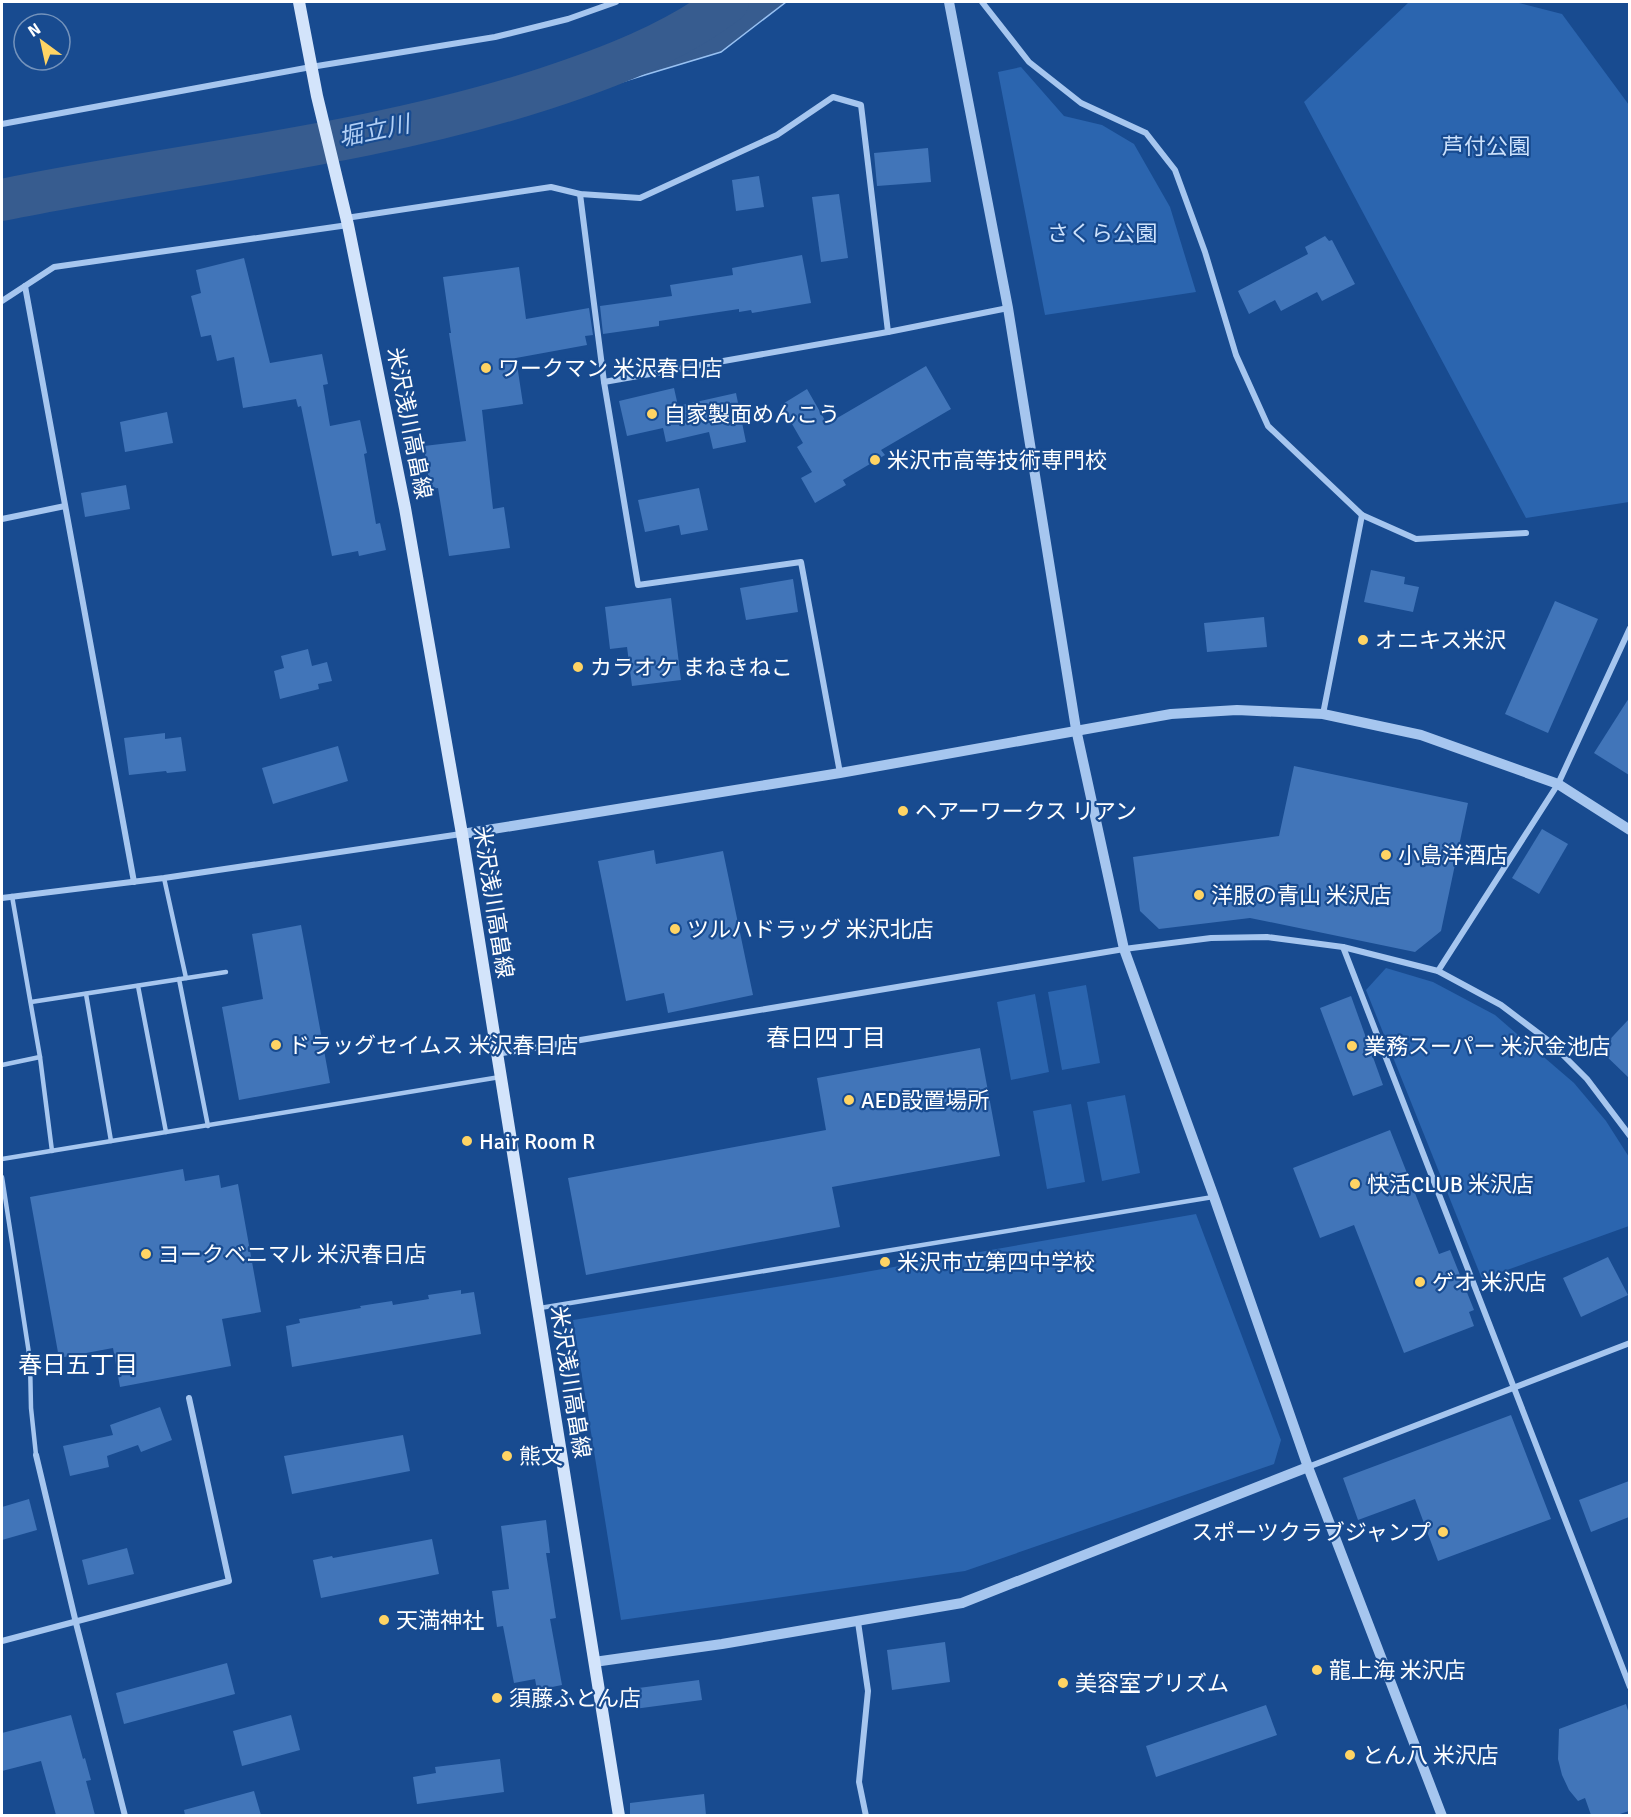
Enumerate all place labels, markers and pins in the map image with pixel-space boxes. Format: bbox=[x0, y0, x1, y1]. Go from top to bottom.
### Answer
place label: ワークマン 米沢春日店 bbox=[498, 355, 723, 382]
marker: ワークマン 米沢春日店 bbox=[479, 361, 493, 375]
place label: 自家製面めんこう bbox=[664, 401, 840, 428]
marker: 自家製面めんこう bbox=[645, 407, 659, 421]
place label: 米沢市高等技術専門校 bbox=[887, 447, 1107, 474]
marker: 米沢市高等技術専門校 bbox=[868, 453, 882, 467]
place label: オニキス米沢 bbox=[1375, 627, 1506, 654]
marker: オニキス米沢 bbox=[1356, 633, 1370, 647]
place label: カラオケ まねきねこ bbox=[590, 654, 793, 681]
marker: カラオケ まねきねこ bbox=[571, 660, 585, 674]
place label: ヘアーワークス リアン bbox=[915, 798, 1137, 825]
marker: ヘアーワークス リアン bbox=[896, 804, 910, 818]
place label: 小島洋酒店 bbox=[1398, 842, 1508, 869]
marker: 小島洋酒店 bbox=[1379, 848, 1393, 862]
place label: 洋服の青山 米沢店 bbox=[1211, 882, 1392, 909]
marker: 洋服の青山 米沢店 bbox=[1192, 888, 1206, 902]
place label: ツルハドラッグ 米沢北店 bbox=[687, 916, 934, 943]
marker: ツルハドラッグ 米沢北店 bbox=[668, 922, 682, 936]
place label: ドラッグセイムス 米沢春日店 bbox=[288, 1032, 578, 1059]
place label: 業務スーパー 米沢金池店 bbox=[1364, 1033, 1611, 1060]
marker: ドラッグセイムス 米沢春日店 bbox=[269, 1038, 283, 1052]
marker: 業務スーパー 米沢金池店 bbox=[1345, 1039, 1359, 1053]
place label: AED設置場所 bbox=[861, 1087, 989, 1114]
marker: AED設置場所 bbox=[842, 1093, 856, 1107]
place label: Hair Room R bbox=[479, 1128, 595, 1155]
marker: Hair Room R bbox=[460, 1134, 474, 1148]
place label: 快活CLUB 米沢店 bbox=[1367, 1171, 1534, 1198]
marker: 快活CLUB 米沢店 bbox=[1348, 1177, 1362, 1191]
place label: ヨークベニマル 米沢春日店 bbox=[158, 1241, 427, 1268]
marker: ヨークベニマル 米沢春日店 bbox=[139, 1247, 153, 1261]
place label: 米沢市立第四中学校 bbox=[897, 1249, 1095, 1276]
marker: 米沢市立第四中学校 bbox=[878, 1255, 892, 1269]
place label: ゲオ 米沢店 bbox=[1432, 1269, 1547, 1296]
marker: ゲオ 米沢店 bbox=[1413, 1275, 1427, 1289]
place label: 熊文 bbox=[519, 1443, 563, 1470]
marker: 熊文 bbox=[500, 1449, 514, 1463]
place label: スポーツクラブジャンプ bbox=[1191, 1519, 1431, 1546]
marker: スポーツクラブジャンプ bbox=[1436, 1525, 1450, 1539]
place label: 天満神社 bbox=[396, 1607, 484, 1634]
marker: 天満神社 bbox=[377, 1613, 391, 1627]
place label: 龍上海 米沢店 bbox=[1329, 1657, 1466, 1684]
marker: 龍上海 米沢店 bbox=[1310, 1663, 1324, 1677]
place label: 美容室プリズム bbox=[1075, 1670, 1229, 1697]
marker: 美容室プリズム bbox=[1056, 1676, 1070, 1690]
place label: 須藤ふとん店 bbox=[509, 1685, 641, 1712]
marker: 須藤ふとん店 bbox=[490, 1691, 504, 1705]
place label: とん八 米沢店 bbox=[1362, 1742, 1499, 1769]
marker: とん八 米沢店 bbox=[1343, 1748, 1357, 1762]

